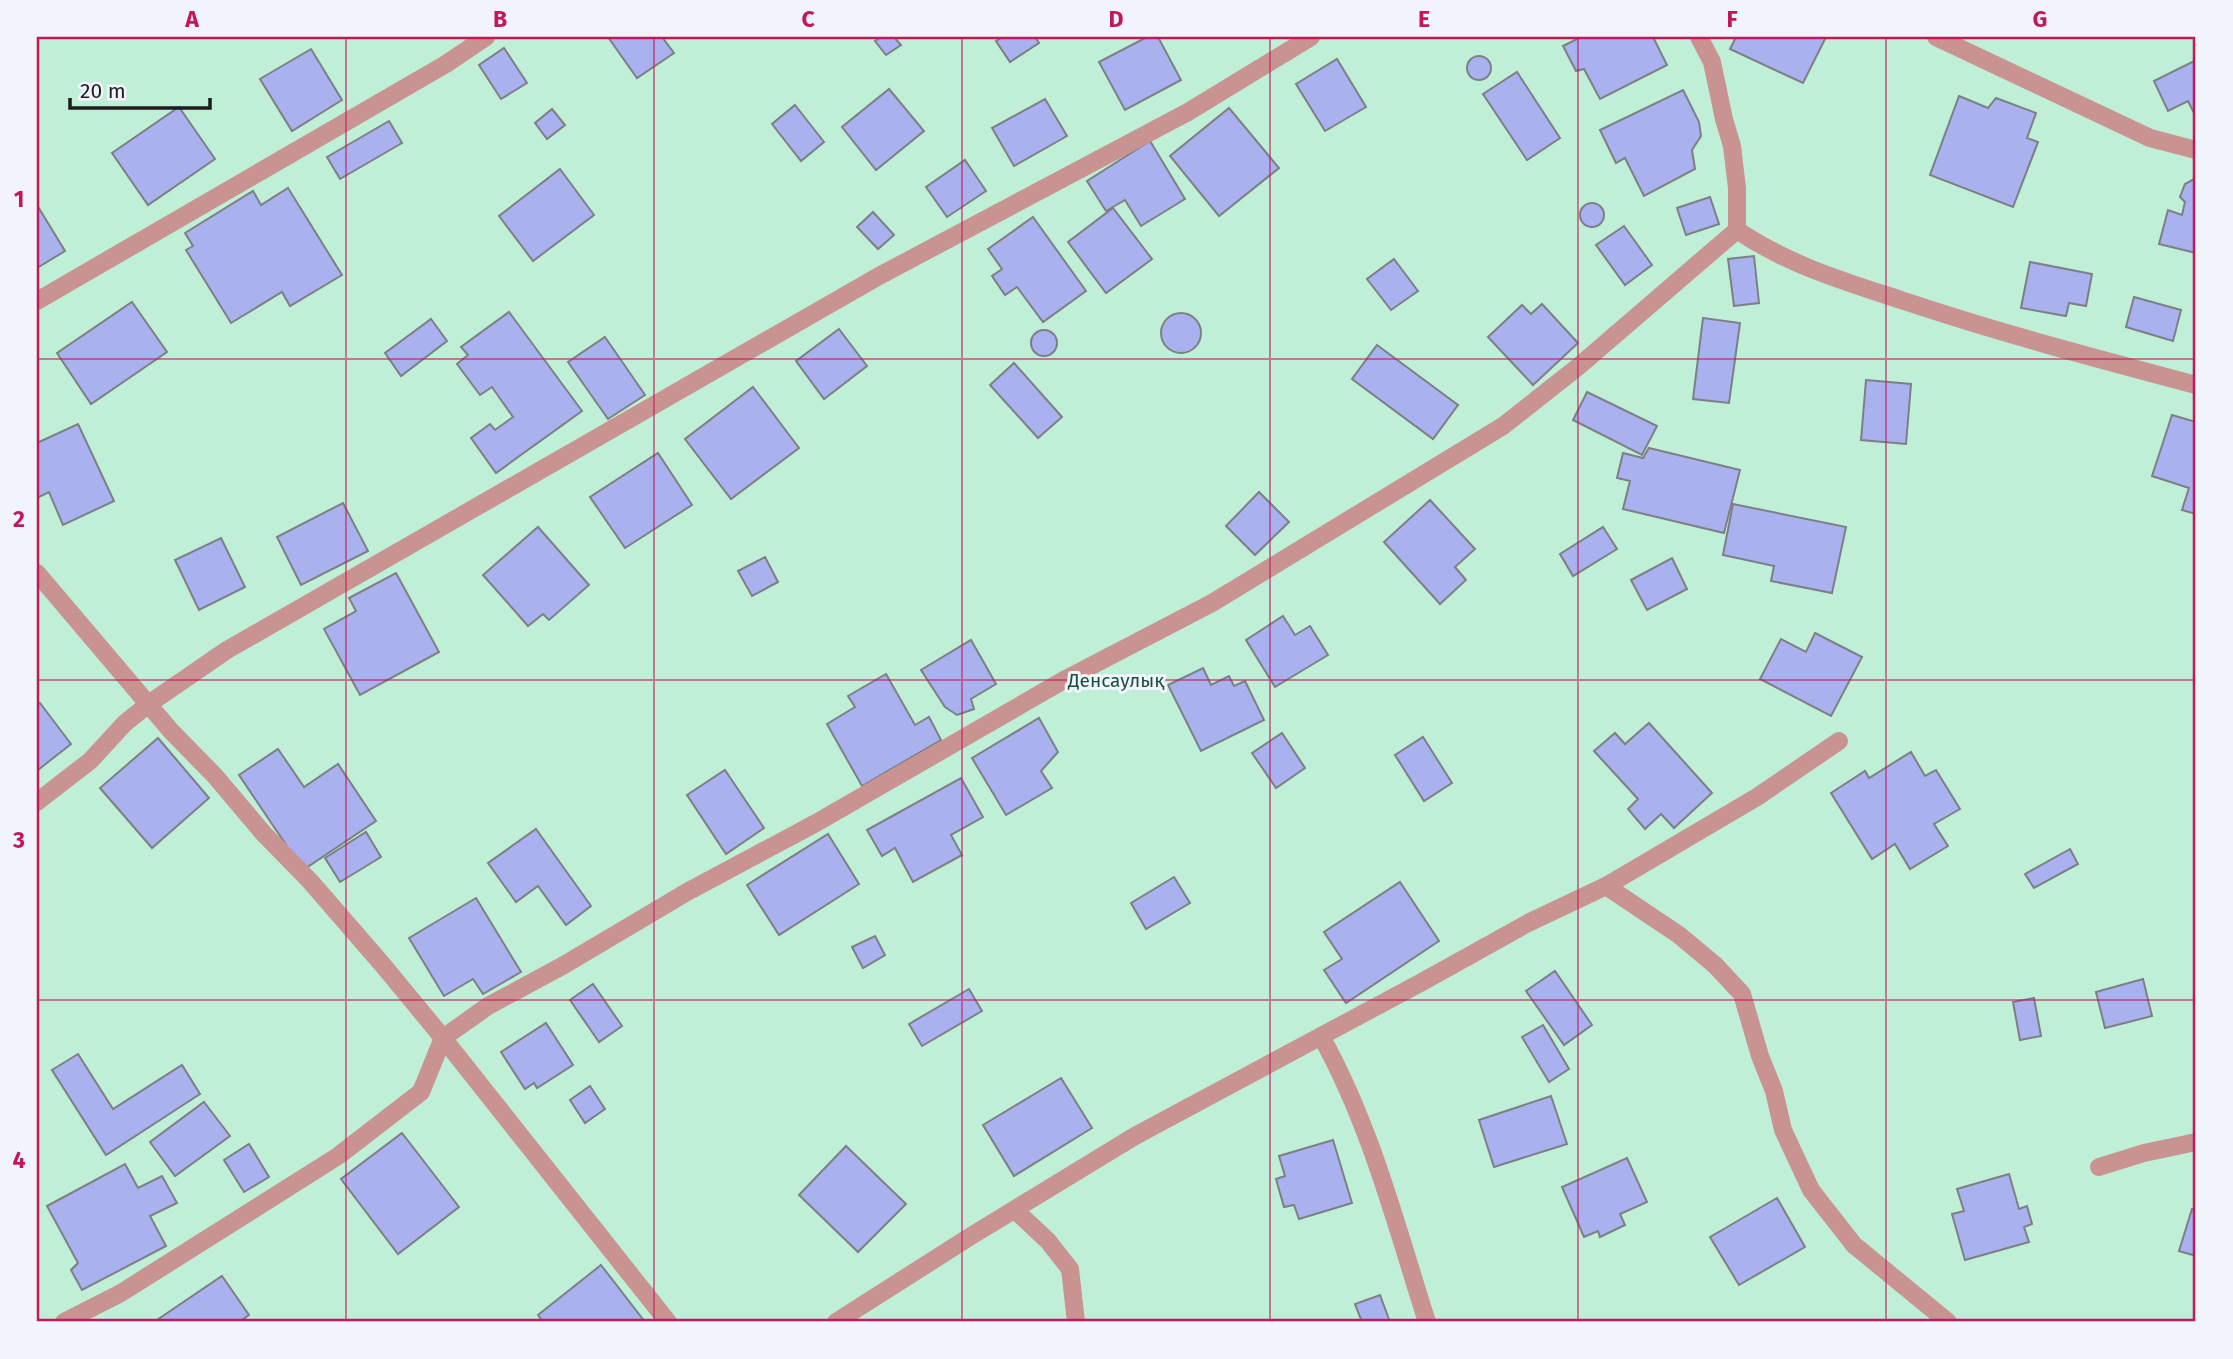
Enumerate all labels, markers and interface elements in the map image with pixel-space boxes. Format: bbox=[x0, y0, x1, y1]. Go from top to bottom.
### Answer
text: A bbox=[184, 5, 199, 33]
text: B bbox=[493, 5, 507, 33]
text: C bbox=[801, 5, 815, 33]
text: D bbox=[1109, 5, 1124, 33]
text: E bbox=[1418, 5, 1430, 33]
text: F bbox=[1726, 5, 1738, 33]
text: G bbox=[2033, 5, 2047, 33]
scale bar bbox=[70, 66, 210, 110]
text: 20 m bbox=[80, 78, 126, 104]
text: 1 bbox=[14, 185, 24, 213]
text: 2 bbox=[13, 505, 25, 533]
park label: Денсаулық bbox=[1067, 669, 1164, 692]
text: 3 bbox=[12, 826, 25, 854]
text: 4 bbox=[13, 1146, 26, 1174]

